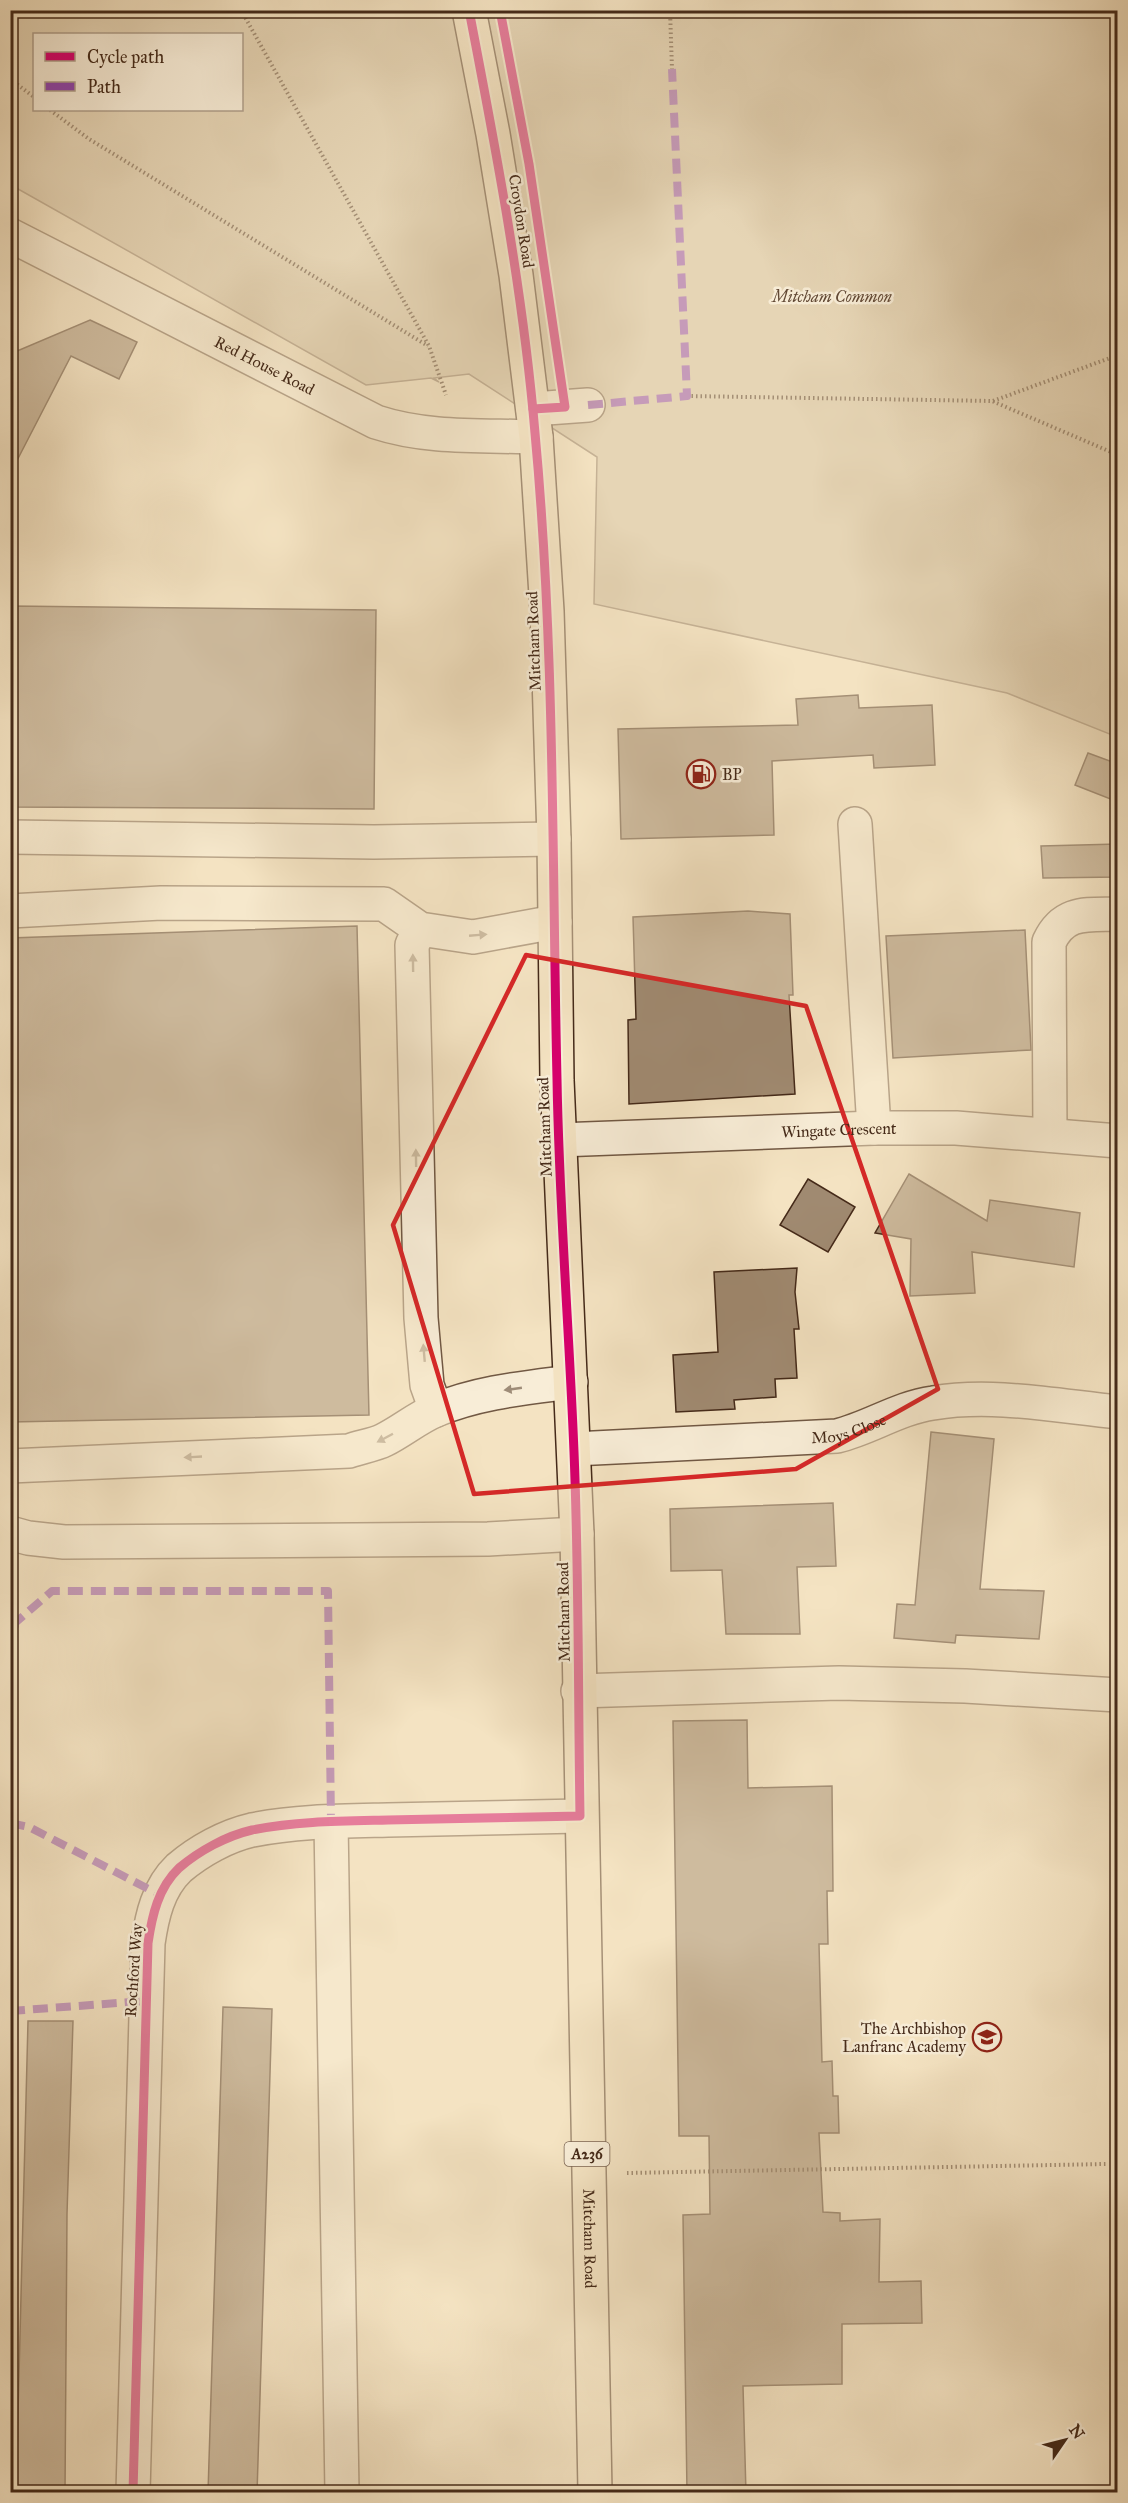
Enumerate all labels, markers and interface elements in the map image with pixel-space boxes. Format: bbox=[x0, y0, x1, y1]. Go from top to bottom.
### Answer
legend bbox=[33, 33, 243, 111]
text: Cycle path bbox=[87, 46, 164, 68]
text: Path bbox=[87, 76, 121, 98]
street label: Croydon Road bbox=[505, 173, 538, 269]
park label: Mitcham Common bbox=[770, 287, 892, 306]
street label: Red House Road bbox=[211, 332, 318, 399]
street label: Mitcham Road bbox=[522, 591, 545, 691]
fuel station icon: BP bbox=[685, 758, 717, 790]
place label: BP bbox=[722, 765, 742, 784]
one-way arrow bbox=[468, 930, 487, 940]
one-way arrow bbox=[408, 954, 418, 973]
street label: Mitcham Road bbox=[533, 1077, 556, 1177]
street label: Wingate Crescent bbox=[781, 1119, 897, 1142]
one-way arrow bbox=[411, 1149, 421, 1168]
one-way arrow bbox=[419, 1344, 429, 1363]
one-way arrow bbox=[503, 1385, 522, 1394]
street label: Moys Close bbox=[811, 1410, 889, 1447]
one-way arrow bbox=[376, 1433, 393, 1443]
one-way arrow bbox=[183, 1452, 202, 1462]
street label: Mitcham Road bbox=[553, 1562, 574, 1662]
street label: Rochford Way bbox=[121, 1922, 146, 2018]
place label: The Archbishop Lanfranc Academy bbox=[842, 2019, 966, 2056]
school or university icon: The Archbishop Lanfranc Academy bbox=[971, 2021, 1003, 2053]
road number: A236 bbox=[564, 2142, 610, 2166]
street label: Mitcham Road bbox=[579, 2188, 600, 2289]
north arrow bbox=[1035, 2410, 1095, 2470]
text: N bbox=[1065, 2421, 1089, 2443]

